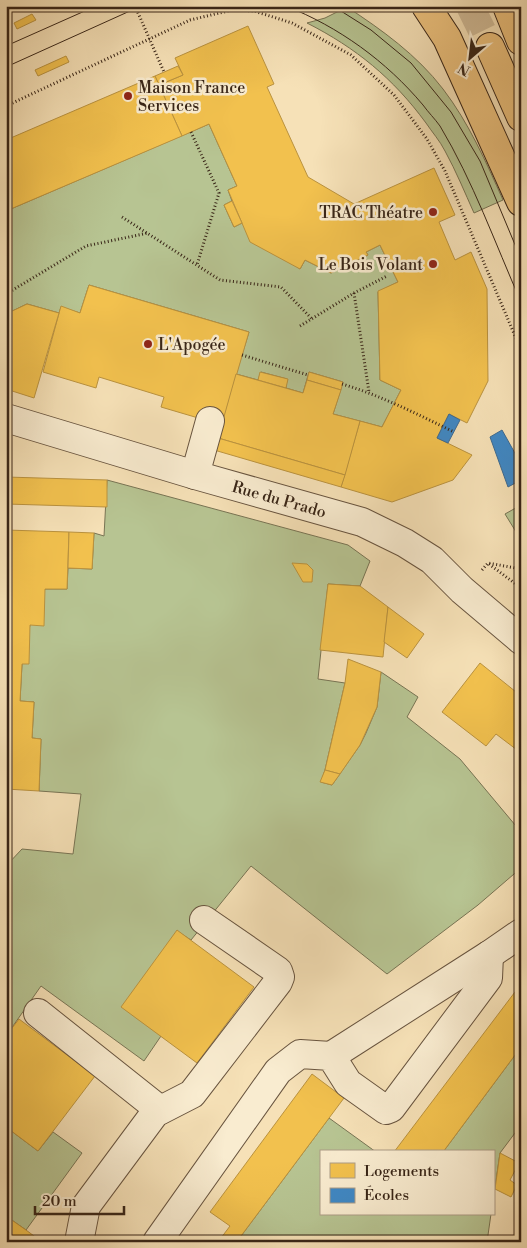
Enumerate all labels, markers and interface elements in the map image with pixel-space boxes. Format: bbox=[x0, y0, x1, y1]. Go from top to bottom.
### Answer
north arrow bbox=[444, 32, 494, 82]
text: N bbox=[455, 58, 473, 79]
place label: Maison France Services bbox=[138, 78, 245, 116]
marker: Maison France Services bbox=[122, 90, 134, 102]
place label: TRAC Théatre bbox=[319, 203, 423, 223]
marker: TRAC Théatre bbox=[427, 206, 439, 218]
place label: Le Bois Volant bbox=[318, 255, 423, 275]
marker: Le Bois Volant bbox=[427, 258, 439, 270]
place label: L'Apogée bbox=[158, 335, 226, 355]
marker: L'Apogée bbox=[142, 338, 154, 350]
street label: Rue du Prado bbox=[230, 477, 328, 522]
legend bbox=[320, 1150, 494, 1216]
text: Logements bbox=[364, 1162, 439, 1181]
scale bar bbox=[35, 1183, 124, 1215]
text: Écoles bbox=[364, 1185, 409, 1205]
text: 20 m bbox=[42, 1192, 77, 1211]

